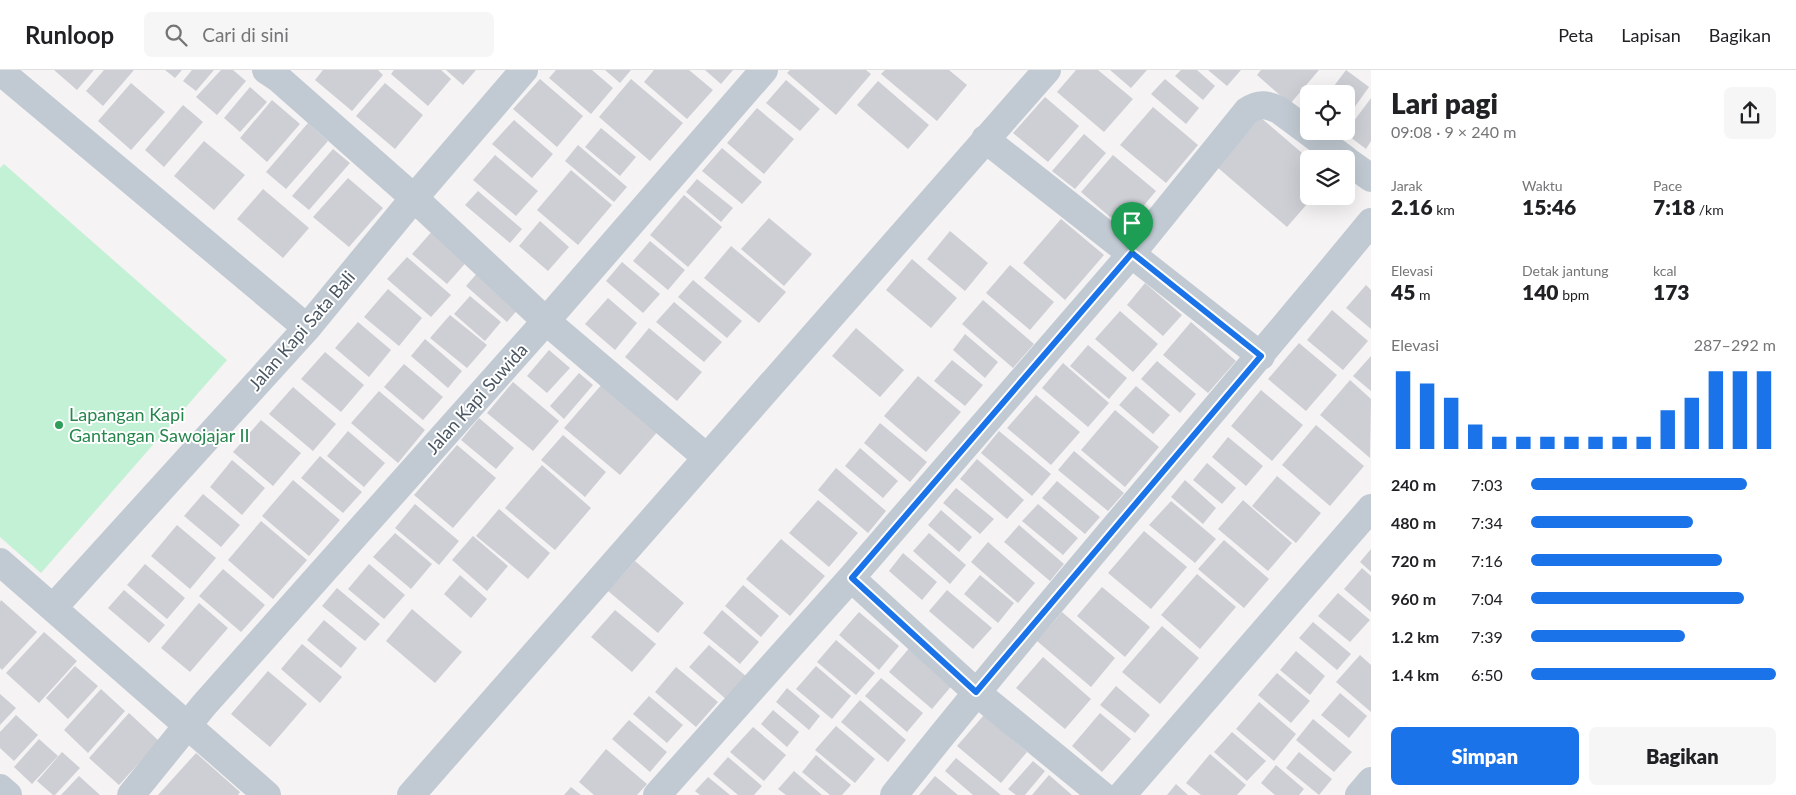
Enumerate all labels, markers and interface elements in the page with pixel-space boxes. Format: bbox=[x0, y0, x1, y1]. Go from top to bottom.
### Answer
search box bbox=[144, 12, 494, 57]
text: Runloop bbox=[25, 20, 114, 49]
icon: search bbox=[162, 21, 190, 49]
text: Cari di sini bbox=[202, 23, 289, 46]
text: Peta bbox=[1558, 24, 1593, 46]
text: Lapisan bbox=[1621, 24, 1681, 46]
text: Bagikan bbox=[1709, 24, 1771, 46]
map controls bbox=[1300, 85, 1355, 205]
button: locate bbox=[1300, 85, 1355, 140]
text: Lari pagi bbox=[1391, 86, 1498, 120]
button: share bbox=[1724, 87, 1776, 139]
text: 09:08 · 9 × 240 m bbox=[1391, 122, 1516, 141]
button: layers bbox=[1300, 150, 1355, 205]
text: Jarak bbox=[1391, 177, 1423, 194]
text: Waktu bbox=[1522, 177, 1563, 194]
text: Pace bbox=[1653, 177, 1682, 194]
text: 2.16 bbox=[1391, 194, 1433, 219]
text: 15:46 bbox=[1522, 194, 1576, 219]
text: 7:18 bbox=[1653, 194, 1695, 219]
text: km bbox=[1433, 201, 1455, 218]
text: /km bbox=[1695, 201, 1724, 218]
pin bbox=[1111, 202, 1153, 253]
icon: arrive bbox=[1118, 209, 1146, 237]
text: Elevasi bbox=[1391, 262, 1433, 279]
text: Detak jantung bbox=[1522, 262, 1609, 279]
text: kcal bbox=[1653, 262, 1677, 279]
street label: Jalan Kapi Sata Bali bbox=[243, 266, 359, 395]
text: 45 bbox=[1391, 279, 1415, 304]
text: 140 bbox=[1522, 279, 1559, 304]
text: 173 bbox=[1653, 279, 1690, 304]
text: m bbox=[1415, 286, 1430, 303]
text: bpm bbox=[1559, 286, 1589, 303]
text: Elevasi bbox=[1391, 335, 1439, 354]
text: 287–292 m bbox=[1694, 335, 1776, 354]
street label: Jalan Kapi Suwida bbox=[421, 339, 532, 458]
place label: Lapangan Kapi Gantangan Sawojajar II bbox=[69, 403, 250, 446]
marker: Lapangan Kapi Gantangan Sawojajar II bbox=[53, 419, 65, 431]
text: 240 m bbox=[1391, 475, 1436, 494]
text: 7:03 bbox=[1471, 475, 1503, 494]
text: 480 m bbox=[1391, 513, 1436, 532]
text: 7:34 bbox=[1471, 513, 1503, 532]
text: 720 m bbox=[1391, 551, 1436, 570]
text: 7:16 bbox=[1471, 551, 1503, 570]
text: 960 m bbox=[1391, 589, 1436, 608]
text: 7:04 bbox=[1471, 589, 1503, 608]
text: 1.2 km bbox=[1391, 627, 1439, 646]
text: 7:39 bbox=[1471, 627, 1503, 646]
text: 1.4 km bbox=[1391, 665, 1439, 684]
text: 6:50 bbox=[1471, 665, 1503, 684]
button: Simpan bbox=[1391, 727, 1579, 785]
button: Bagikan bbox=[1589, 727, 1776, 785]

